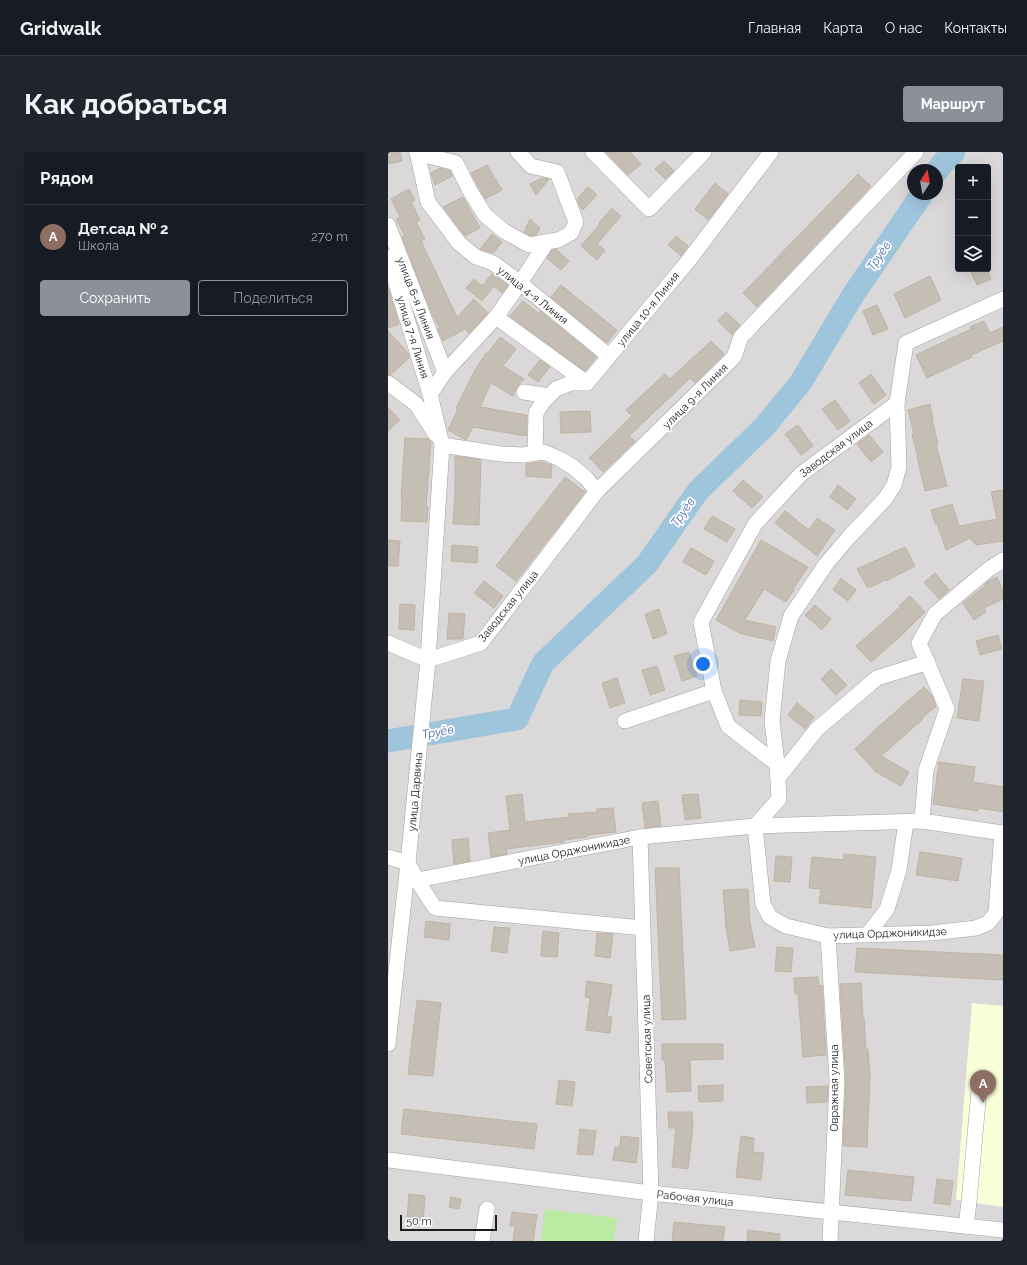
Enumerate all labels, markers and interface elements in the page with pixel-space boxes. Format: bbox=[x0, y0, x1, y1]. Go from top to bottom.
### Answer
text: Gridwalk bbox=[20, 17, 101, 39]
text: Главная bbox=[748, 20, 801, 36]
text: Карта bbox=[823, 20, 863, 36]
text: О нас bbox=[885, 20, 922, 36]
text: Контакты bbox=[944, 20, 1007, 36]
button: Маршрут bbox=[903, 86, 1003, 122]
text: Как добраться bbox=[24, 88, 228, 121]
north arrow bbox=[907, 164, 943, 200]
map controls bbox=[955, 164, 991, 272]
button: + bbox=[955, 164, 991, 200]
text: Рядом bbox=[40, 168, 93, 188]
button: − bbox=[955, 200, 991, 236]
text: Дет.сад № 2 bbox=[78, 220, 168, 238]
text: A bbox=[49, 229, 57, 244]
text: 270 m bbox=[311, 229, 348, 244]
button: layers bbox=[955, 236, 991, 272]
text: Школа bbox=[78, 238, 119, 253]
water label: Труёв bbox=[864, 239, 894, 273]
street label: улица 6-я Линия bbox=[394, 255, 437, 341]
street label: улица 4-я Линия bbox=[495, 264, 571, 327]
street label: улица 10-я Линия bbox=[614, 270, 682, 349]
button: Сохранить bbox=[40, 280, 190, 316]
button: Поделиться bbox=[198, 280, 348, 316]
street label: улица 7-я Линия bbox=[394, 294, 431, 380]
street label: улица 9-я Линия bbox=[660, 361, 731, 432]
street label: Заводская улица bbox=[797, 417, 875, 480]
water label: Труёв bbox=[668, 495, 698, 529]
street label: Заводская улица bbox=[476, 568, 541, 645]
your location bbox=[693, 654, 713, 674]
water label: Труёв bbox=[421, 722, 455, 742]
street label: улица Дарвина bbox=[406, 752, 425, 832]
street label: улица Орджоникидзе bbox=[517, 833, 632, 868]
street label: улица Орджоникидзе bbox=[833, 925, 948, 942]
street label: Советская улица bbox=[639, 994, 656, 1084]
street label: Овражная улица bbox=[828, 1044, 841, 1132]
pin: A bbox=[970, 1070, 996, 1103]
street label: Рабочая улица bbox=[656, 1188, 734, 1209]
scale bar bbox=[400, 1213, 497, 1232]
text: 50 m bbox=[406, 1215, 432, 1228]

